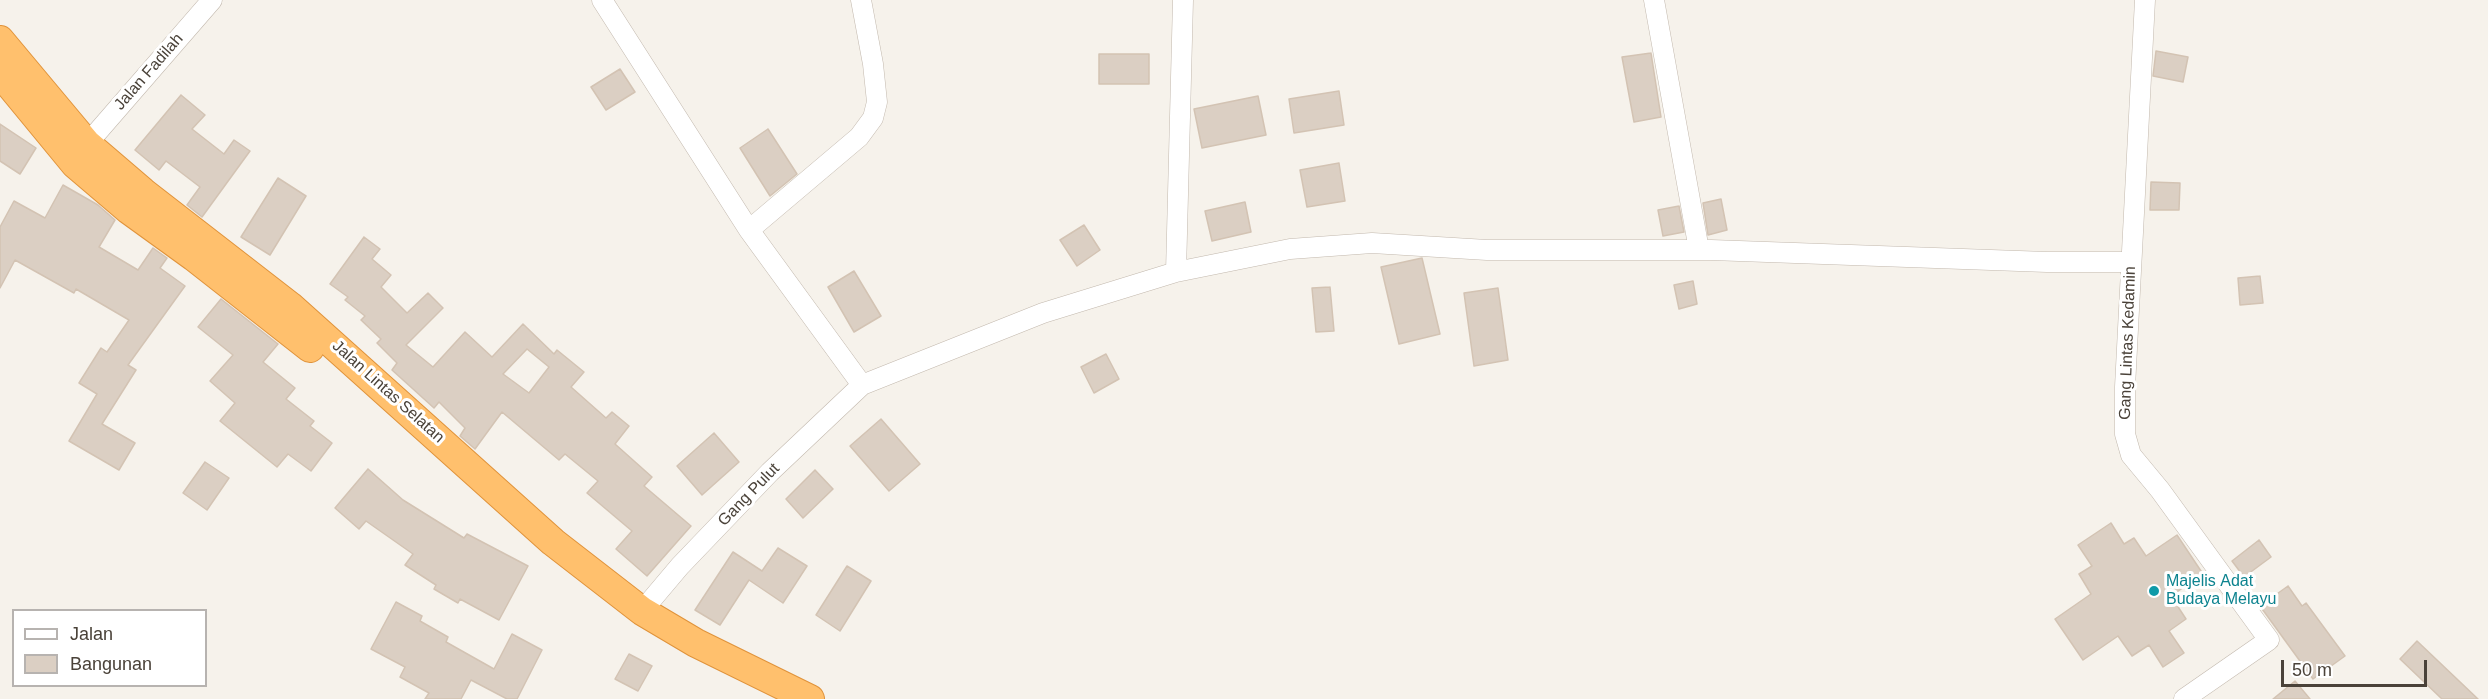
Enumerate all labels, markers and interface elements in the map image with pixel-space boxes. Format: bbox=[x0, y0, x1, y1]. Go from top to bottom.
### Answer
street label: Jalan Fadilah bbox=[111, 30, 187, 114]
street label: Gang Lintas Kedamin bbox=[2116, 266, 2140, 420]
street label: Jalan Lintas Selatan bbox=[328, 337, 448, 447]
street label: Gang Pulut bbox=[714, 460, 784, 530]
place label: Majelis Adat Budaya Melayu bbox=[2166, 572, 2276, 610]
marker: Majelis Adat Budaya Melayu bbox=[2147, 584, 2161, 598]
legend bbox=[12, 609, 207, 687]
text: Jalan bbox=[70, 624, 113, 644]
scale bar bbox=[2284, 648, 2430, 686]
text: Bangunan bbox=[70, 654, 152, 674]
text: 50 m bbox=[2292, 660, 2332, 680]

